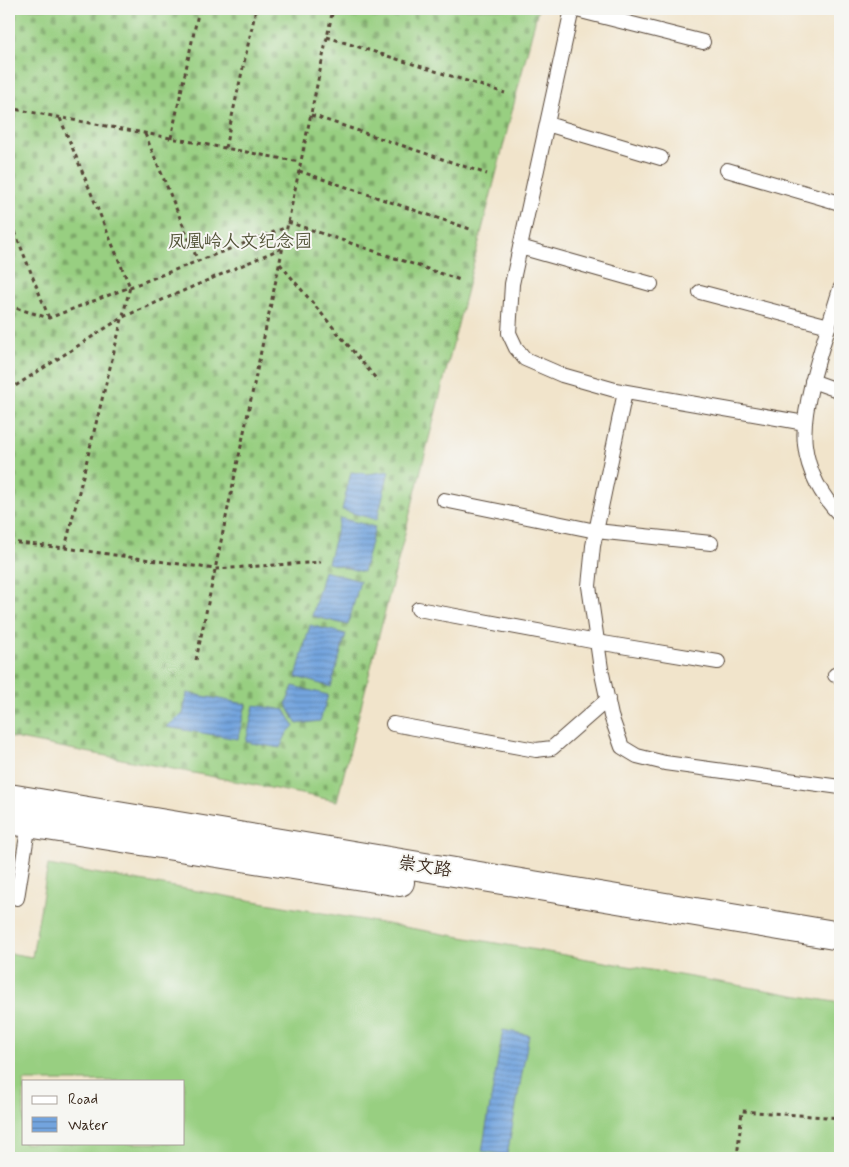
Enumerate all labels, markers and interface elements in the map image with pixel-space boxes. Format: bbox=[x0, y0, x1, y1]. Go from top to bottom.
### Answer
park label: 凤凰岭人文纪念园 bbox=[168, 230, 312, 254]
street label: 崇文路 bbox=[396, 851, 454, 883]
legend bbox=[22, 1080, 185, 1144]
text: Road bbox=[68, 1090, 98, 1110]
text: Water bbox=[68, 1116, 108, 1136]

